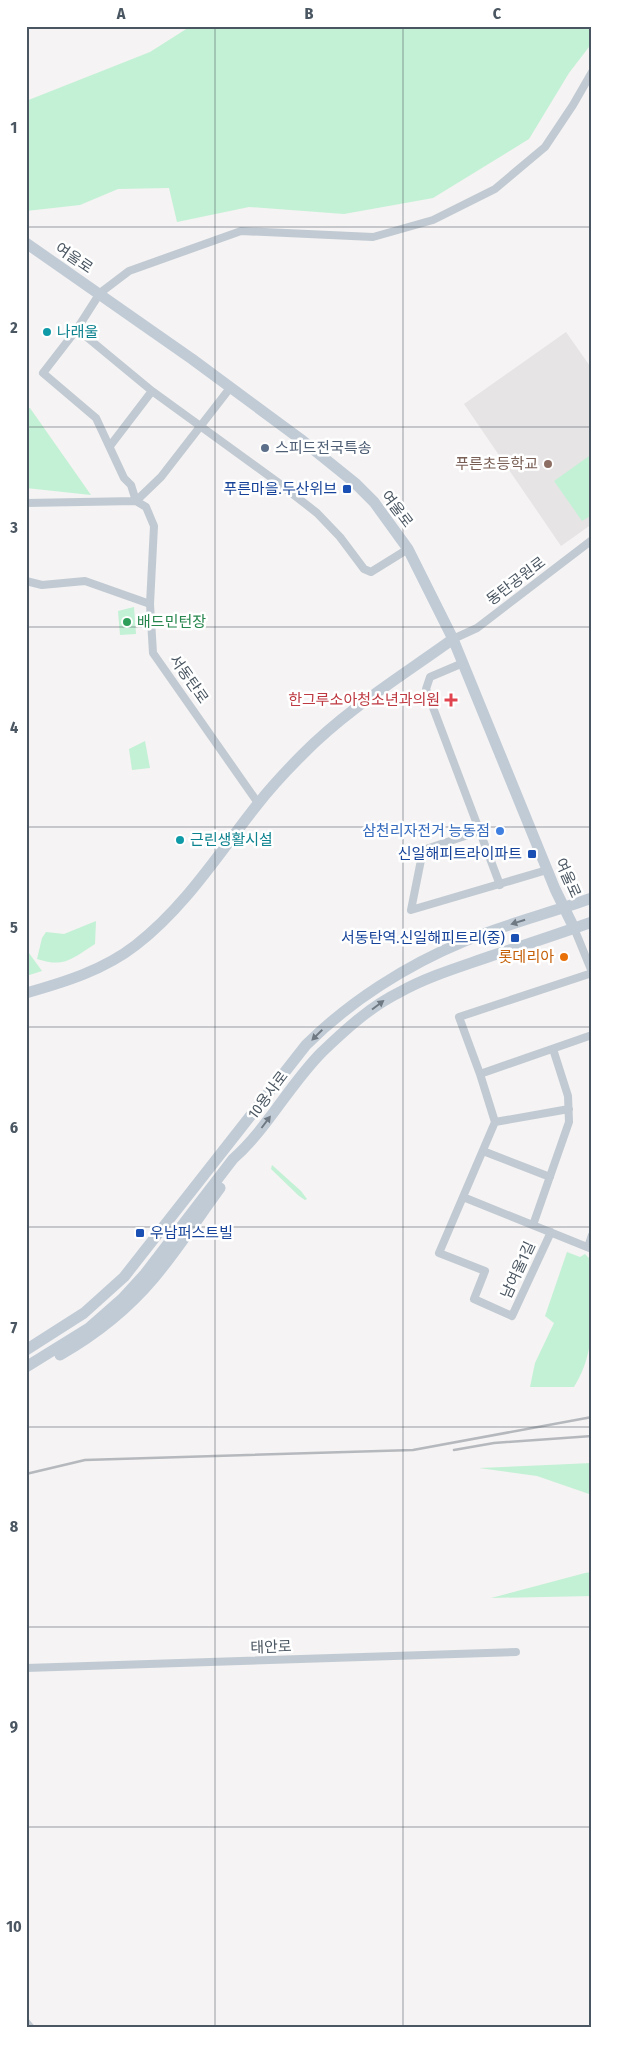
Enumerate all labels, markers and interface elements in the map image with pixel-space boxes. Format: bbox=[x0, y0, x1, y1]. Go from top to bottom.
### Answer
text: A bbox=[116, 4, 126, 23]
text: B bbox=[305, 4, 314, 23]
text: C bbox=[493, 4, 502, 23]
text: 1 bbox=[11, 118, 17, 137]
street label: 여울로 bbox=[52, 239, 96, 277]
text: 2 bbox=[9, 318, 18, 337]
place label: 나래울 bbox=[57, 323, 98, 341]
marker: 나래울 bbox=[41, 326, 53, 338]
place label: 스피드전국특송 bbox=[275, 439, 372, 457]
marker: 스피드전국특송 bbox=[259, 442, 271, 454]
place label: 푸른초등학교 bbox=[455, 455, 538, 473]
marker: 푸른초등학교 bbox=[542, 458, 554, 470]
place label: 푸른마을.두산위브 bbox=[223, 480, 337, 498]
marker: 푸른마을.두산위브 bbox=[341, 483, 353, 495]
street label: 여울로 bbox=[377, 487, 417, 531]
text: 3 bbox=[9, 518, 18, 537]
street label: 동탄공원로 bbox=[483, 553, 549, 609]
place label: 배드민턴장 bbox=[137, 613, 206, 631]
marker: 배드민턴장 bbox=[121, 616, 133, 628]
street label: 서동탄로 bbox=[166, 651, 212, 707]
place label: 한그루소아청소년과의원 bbox=[288, 691, 440, 709]
marker: 한그루소아청소년과의원 bbox=[444, 693, 458, 707]
text: 4 bbox=[10, 718, 18, 737]
place label: 삼천리자전거 능동점 bbox=[362, 822, 490, 840]
marker: 삼천리자전거 능동점 bbox=[494, 825, 506, 837]
place label: 근린생활시설 bbox=[190, 831, 273, 849]
marker: 근린생활시설 bbox=[174, 834, 186, 846]
place label: 신일해피트라이파트 bbox=[398, 845, 522, 863]
marker: 신일해피트라이파트 bbox=[526, 848, 538, 860]
street label: 여울로 bbox=[551, 855, 585, 901]
text: 5 bbox=[10, 918, 18, 937]
one-way arrow bbox=[510, 919, 525, 926]
place label: 서동탄역.신일해피트리(중) bbox=[341, 929, 505, 947]
marker: 서동탄역.신일해피트리(중) bbox=[509, 932, 521, 944]
place label: 롯데리아 bbox=[499, 948, 554, 966]
marker: 롯데리아 bbox=[558, 951, 570, 963]
one-way arrow bbox=[371, 1000, 384, 1011]
one-way arrow bbox=[311, 1029, 323, 1041]
street label: 10용사로 bbox=[244, 1068, 292, 1122]
one-way arrow bbox=[261, 1116, 272, 1129]
text: 6 bbox=[10, 1118, 18, 1137]
place label: 우남퍼스트빌 bbox=[150, 1224, 233, 1242]
marker: 우남퍼스트빌 bbox=[134, 1227, 146, 1239]
street label: 남여울1길 bbox=[497, 1239, 539, 1301]
text: 7 bbox=[11, 1318, 18, 1337]
text: 8 bbox=[10, 1517, 19, 1536]
street label: 태안로 bbox=[250, 1637, 292, 1657]
text: 9 bbox=[10, 1717, 18, 1736]
text: 10 bbox=[6, 1917, 22, 1936]

